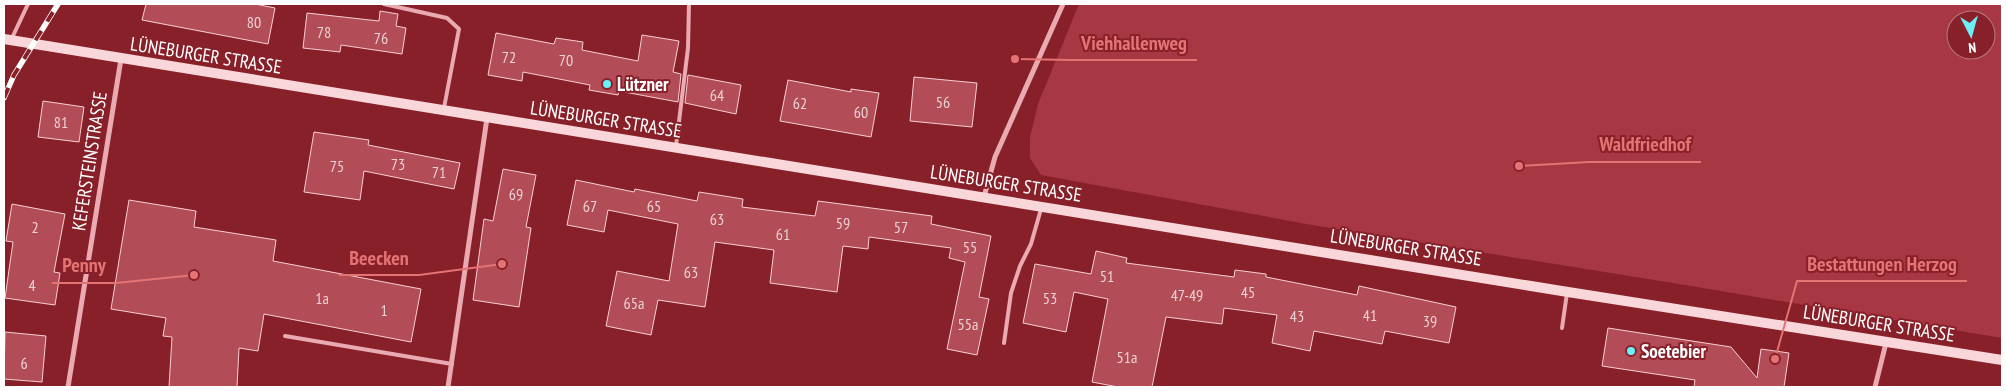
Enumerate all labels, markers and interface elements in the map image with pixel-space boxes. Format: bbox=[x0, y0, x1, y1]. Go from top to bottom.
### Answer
north arrow bbox=[1946, 10, 1996, 60]
house number: 80 bbox=[247, 12, 261, 32]
house number: 78 bbox=[317, 22, 331, 42]
callout: Viehhallenweg bbox=[1071, 25, 1197, 60]
house number: 76 bbox=[374, 28, 388, 48]
text: Viehhallenweg bbox=[1080, 30, 1187, 56]
street label: LÜNEBURGER STRASSE bbox=[129, 31, 283, 79]
text: N bbox=[1968, 39, 1977, 57]
house number: 72 bbox=[502, 47, 516, 67]
house number: 70 bbox=[559, 50, 573, 70]
place label: Lützner bbox=[617, 72, 669, 96]
marker: Lützner bbox=[601, 78, 613, 90]
house number: 64 bbox=[710, 85, 724, 105]
street label: KEFERSTEINSTRASSE bbox=[66, 90, 112, 232]
house number: 56 bbox=[936, 92, 950, 112]
house number: 62 bbox=[793, 93, 807, 113]
street label: LÜNEBURGER STRASSE bbox=[529, 95, 683, 143]
house number: 60 bbox=[854, 102, 868, 122]
house number: 81 bbox=[54, 112, 68, 132]
callout: Waldfriedhof bbox=[1589, 127, 1701, 162]
text: Waldfriedhof bbox=[1598, 131, 1693, 157]
house number: 73 bbox=[391, 154, 405, 174]
house number: 75 bbox=[330, 156, 344, 176]
street label: LÜNEBURGER STRASSE bbox=[929, 159, 1083, 207]
house number: 71 bbox=[432, 162, 446, 182]
house number: 69 bbox=[509, 184, 523, 204]
house number: 67 bbox=[583, 196, 597, 216]
house number: 65 bbox=[647, 196, 661, 216]
house number: 63 bbox=[710, 209, 724, 229]
house number: 59 bbox=[836, 213, 850, 233]
house number: 2 bbox=[31, 217, 39, 237]
house number: 57 bbox=[894, 217, 908, 237]
street label: LÜNEBURGER STRASSE bbox=[1329, 223, 1483, 271]
house number: 61 bbox=[776, 224, 790, 244]
house number: 55 bbox=[963, 237, 977, 257]
callout: Beecken bbox=[339, 240, 419, 275]
text: Beecken bbox=[349, 245, 409, 271]
callout: Bestattungen Herzog bbox=[1797, 246, 1967, 281]
callout: Penny bbox=[52, 248, 116, 283]
text: Bestattungen Herzog bbox=[1807, 251, 1957, 277]
text: Penny bbox=[62, 252, 107, 278]
house number: 63 bbox=[684, 262, 698, 282]
house number: 51 bbox=[1100, 266, 1114, 286]
house number: 4 bbox=[28, 275, 36, 295]
house number: 45 bbox=[1241, 282, 1255, 302]
house number: 47-49 bbox=[1171, 285, 1203, 305]
house number: 1a bbox=[315, 288, 329, 308]
house number: 53 bbox=[1043, 288, 1057, 308]
house number: 65a bbox=[624, 293, 644, 313]
street label: LÜNEBURGER STRASSE bbox=[1802, 299, 1956, 347]
house number: 1 bbox=[380, 300, 388, 320]
house number: 41 bbox=[1363, 305, 1377, 325]
house number: 43 bbox=[1290, 306, 1304, 326]
house number: 39 bbox=[1423, 311, 1437, 331]
house number: 55a bbox=[958, 314, 978, 334]
place label: Soetebier bbox=[1641, 339, 1706, 363]
marker: Soetebier bbox=[1625, 345, 1637, 357]
house number: 51a bbox=[1117, 347, 1137, 367]
house number: 6 bbox=[20, 353, 28, 373]

